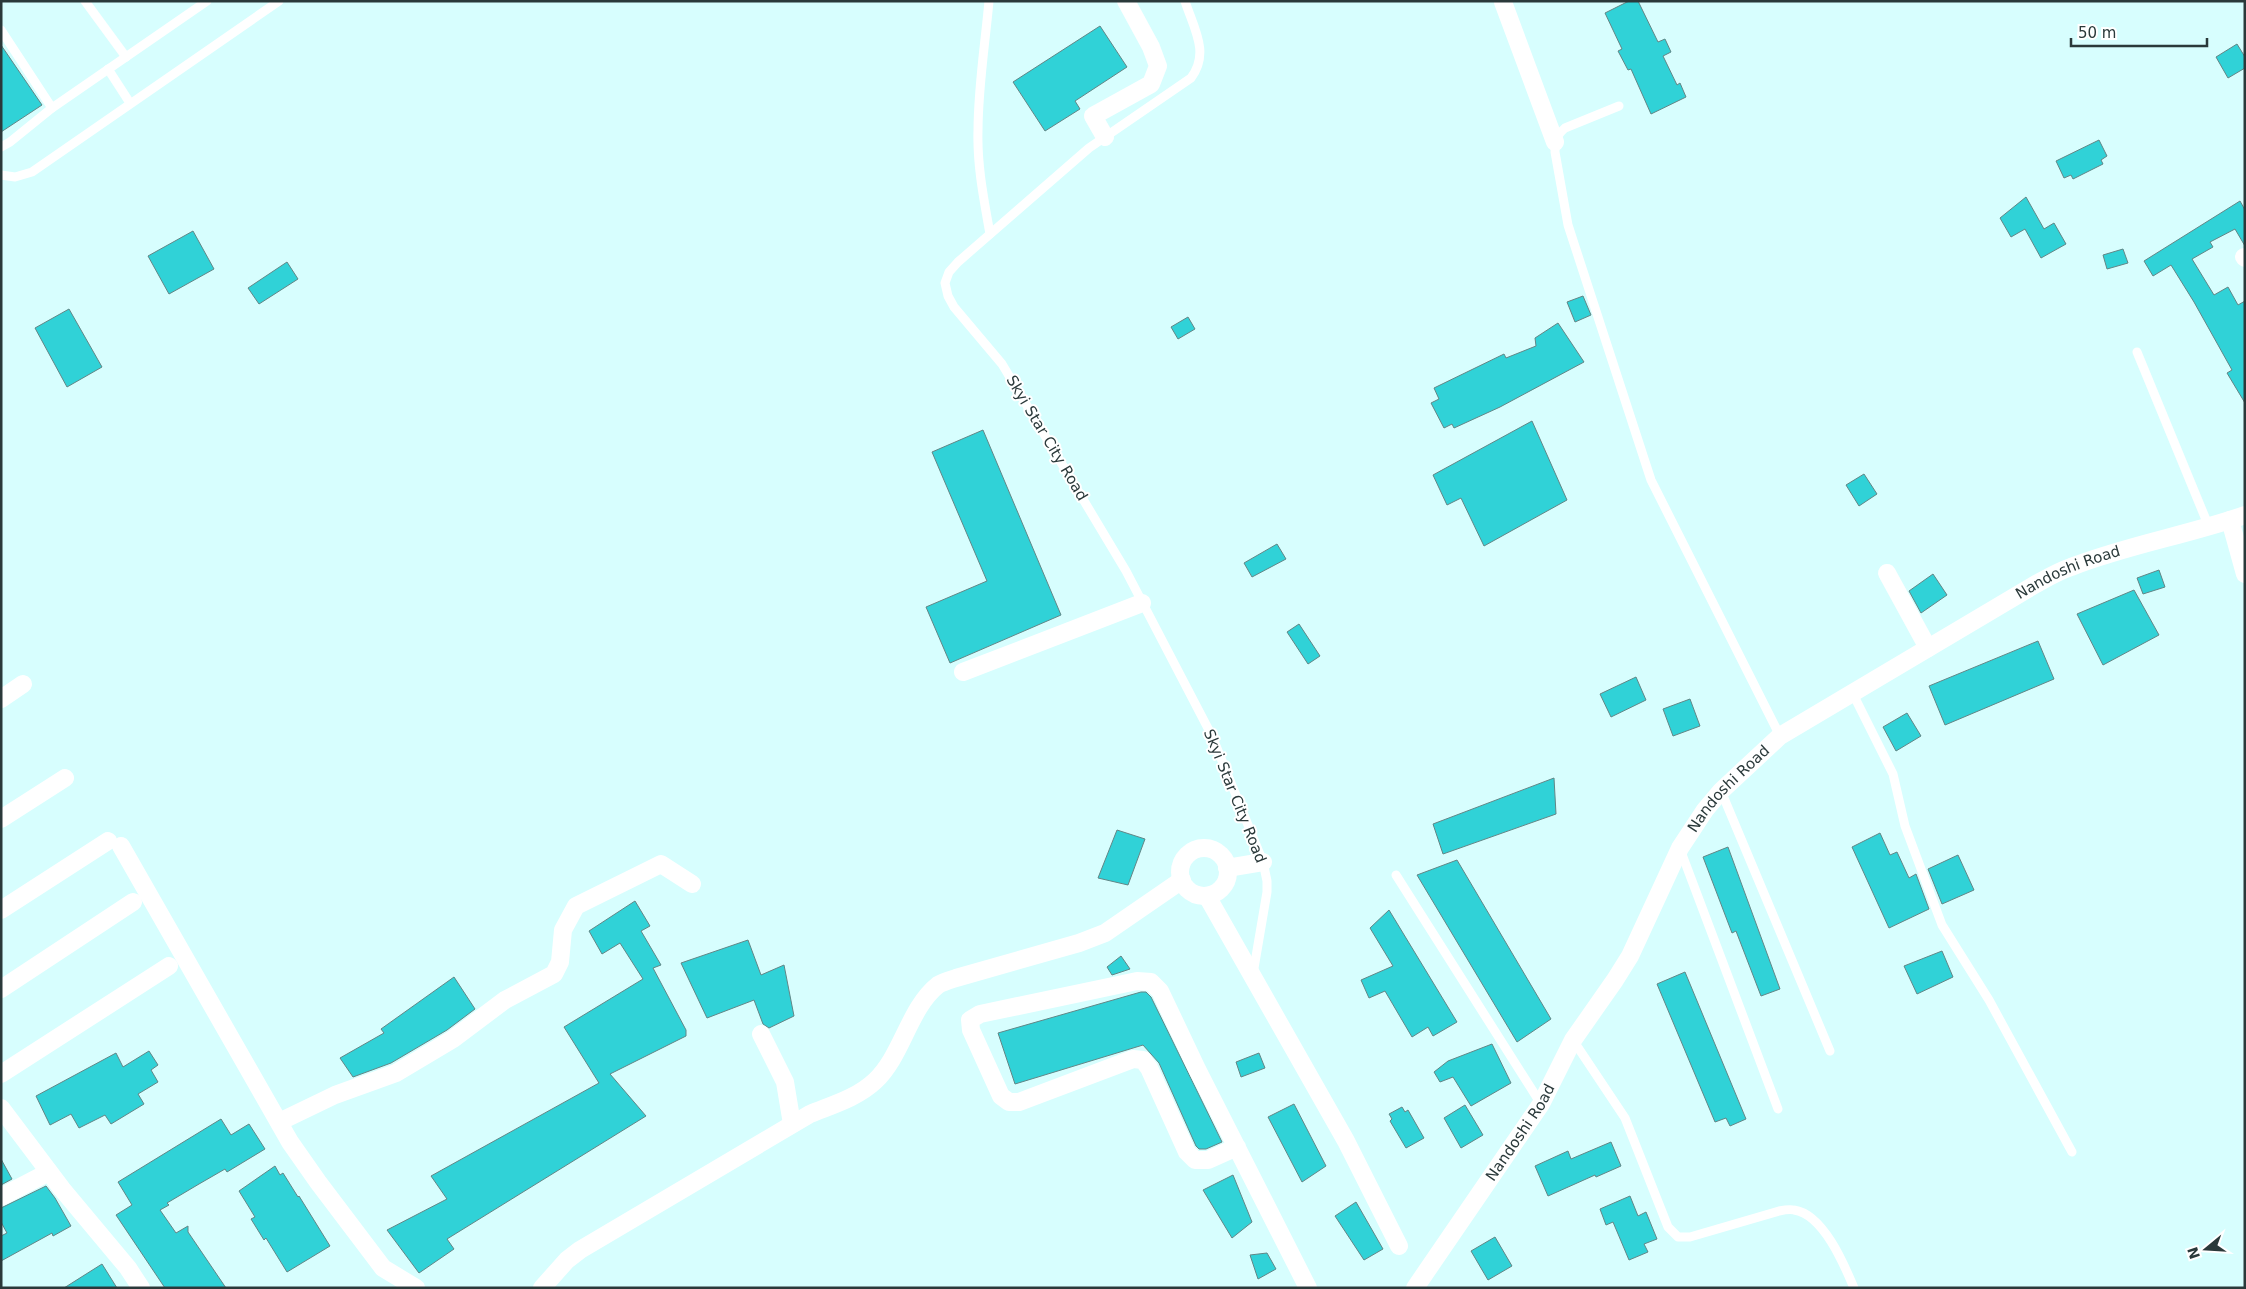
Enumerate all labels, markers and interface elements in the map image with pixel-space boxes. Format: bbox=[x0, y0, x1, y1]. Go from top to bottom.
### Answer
scale bar bbox=[2071, 15, 2207, 47]
text: 50 m bbox=[2078, 24, 2116, 42]
street label: Skyi Star City Road bbox=[1003, 372, 1091, 504]
street label: Nandoshi Road bbox=[2012, 542, 2122, 603]
street label: Skyi Star City Road bbox=[1200, 726, 1270, 866]
street label: Nandoshi Road bbox=[1684, 742, 1773, 836]
street label: Nandoshi Road bbox=[1482, 1081, 1559, 1184]
north arrow bbox=[2181, 1224, 2231, 1274]
text: N bbox=[2184, 1245, 2203, 1261]

